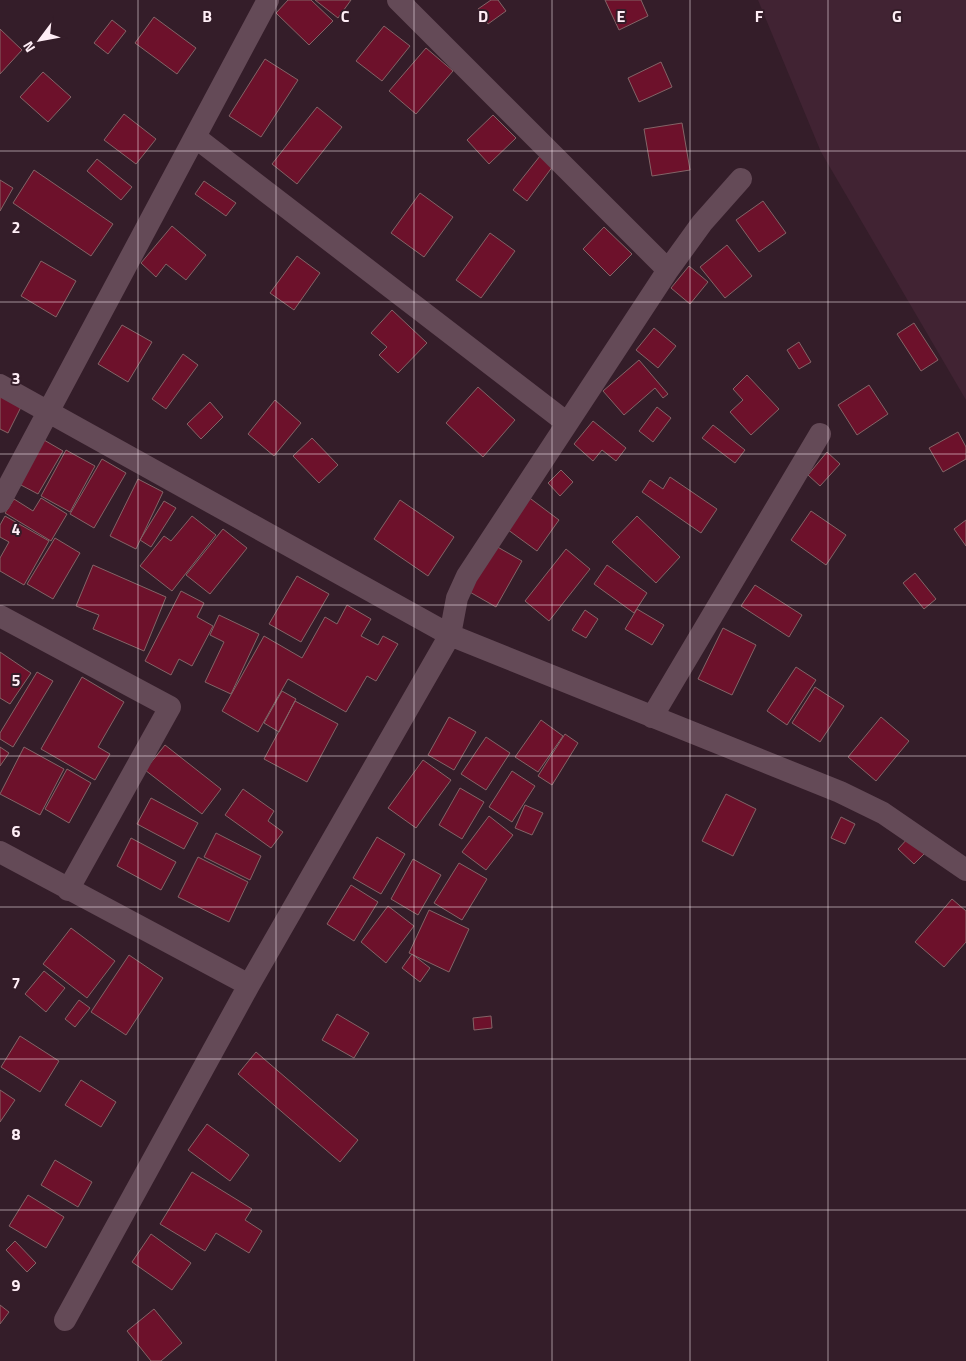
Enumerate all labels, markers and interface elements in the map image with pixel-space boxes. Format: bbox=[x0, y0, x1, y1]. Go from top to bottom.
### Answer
text: B bbox=[202, 4, 212, 28]
text: C bbox=[341, 4, 350, 28]
text: D bbox=[478, 4, 488, 28]
text: E bbox=[617, 4, 626, 28]
text: F bbox=[755, 4, 764, 28]
text: G bbox=[892, 4, 902, 28]
north arrow bbox=[15, 15, 65, 65]
text: N bbox=[17, 37, 40, 57]
text: 2 bbox=[12, 215, 20, 239]
text: 3 bbox=[12, 366, 20, 390]
text: 4 bbox=[12, 517, 21, 541]
text: 5 bbox=[12, 668, 21, 692]
text: 6 bbox=[12, 819, 21, 843]
text: 7 bbox=[12, 971, 20, 995]
text: 8 bbox=[12, 1122, 21, 1146]
text: 9 bbox=[12, 1273, 21, 1297]

